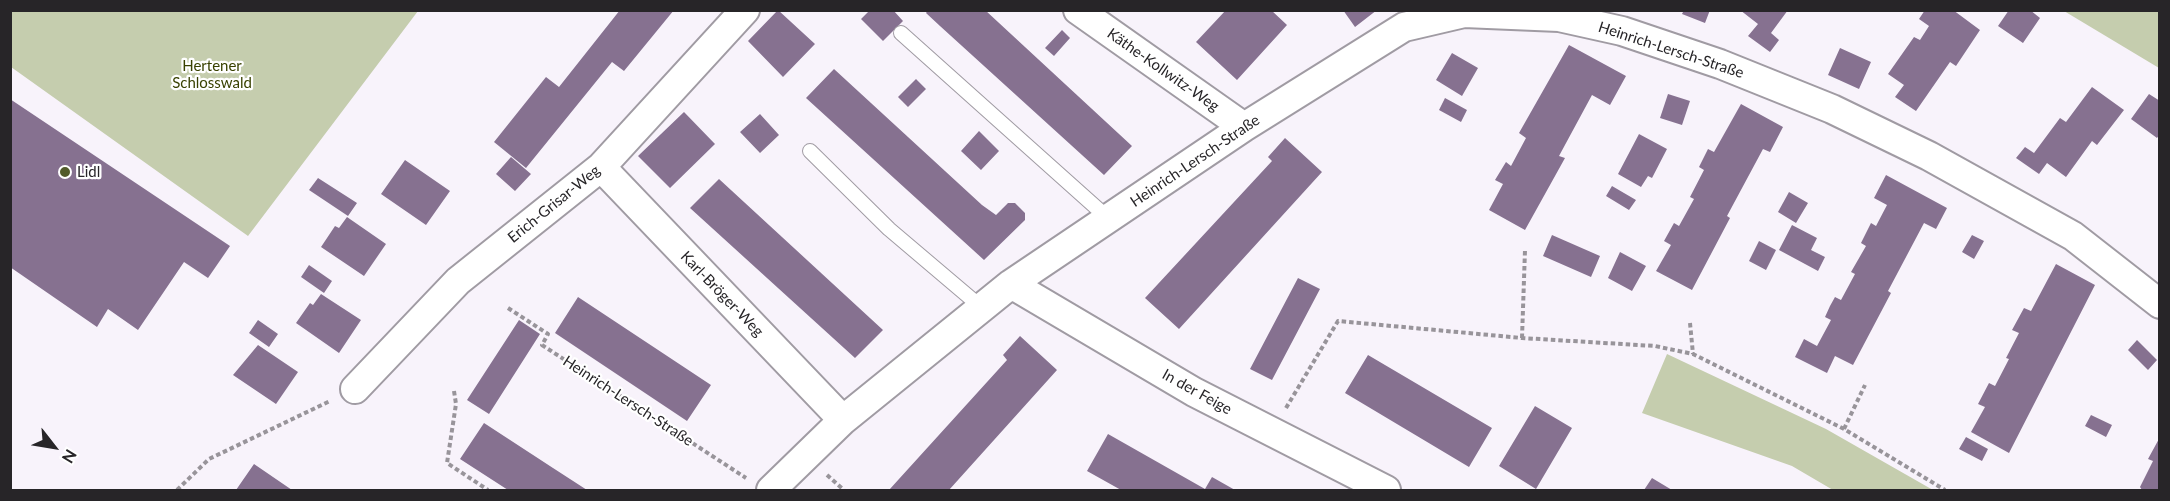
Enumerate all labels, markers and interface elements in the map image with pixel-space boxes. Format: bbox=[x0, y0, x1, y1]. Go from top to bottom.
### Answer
street label: Heinrich-Lersch-Straße bbox=[1596, 18, 1746, 82]
street label: Käthe-Kollwitz-Weg bbox=[1104, 25, 1222, 115]
park label: Hertener Schlosswald bbox=[172, 57, 252, 92]
street label: Heinrich-Lersch-Straße bbox=[1127, 111, 1263, 211]
street label: Erich-Grisar-Weg bbox=[504, 161, 604, 247]
place label: Lidl bbox=[77, 163, 100, 181]
marker: Lidl bbox=[58, 165, 72, 179]
street label: Karl-Bröger-Weg bbox=[677, 248, 767, 340]
street label: Heinrich-Lersch-Straße bbox=[559, 352, 697, 450]
street label: In der Feige bbox=[1159, 365, 1235, 419]
north arrow bbox=[24, 417, 84, 477]
text: N bbox=[59, 446, 81, 467]

